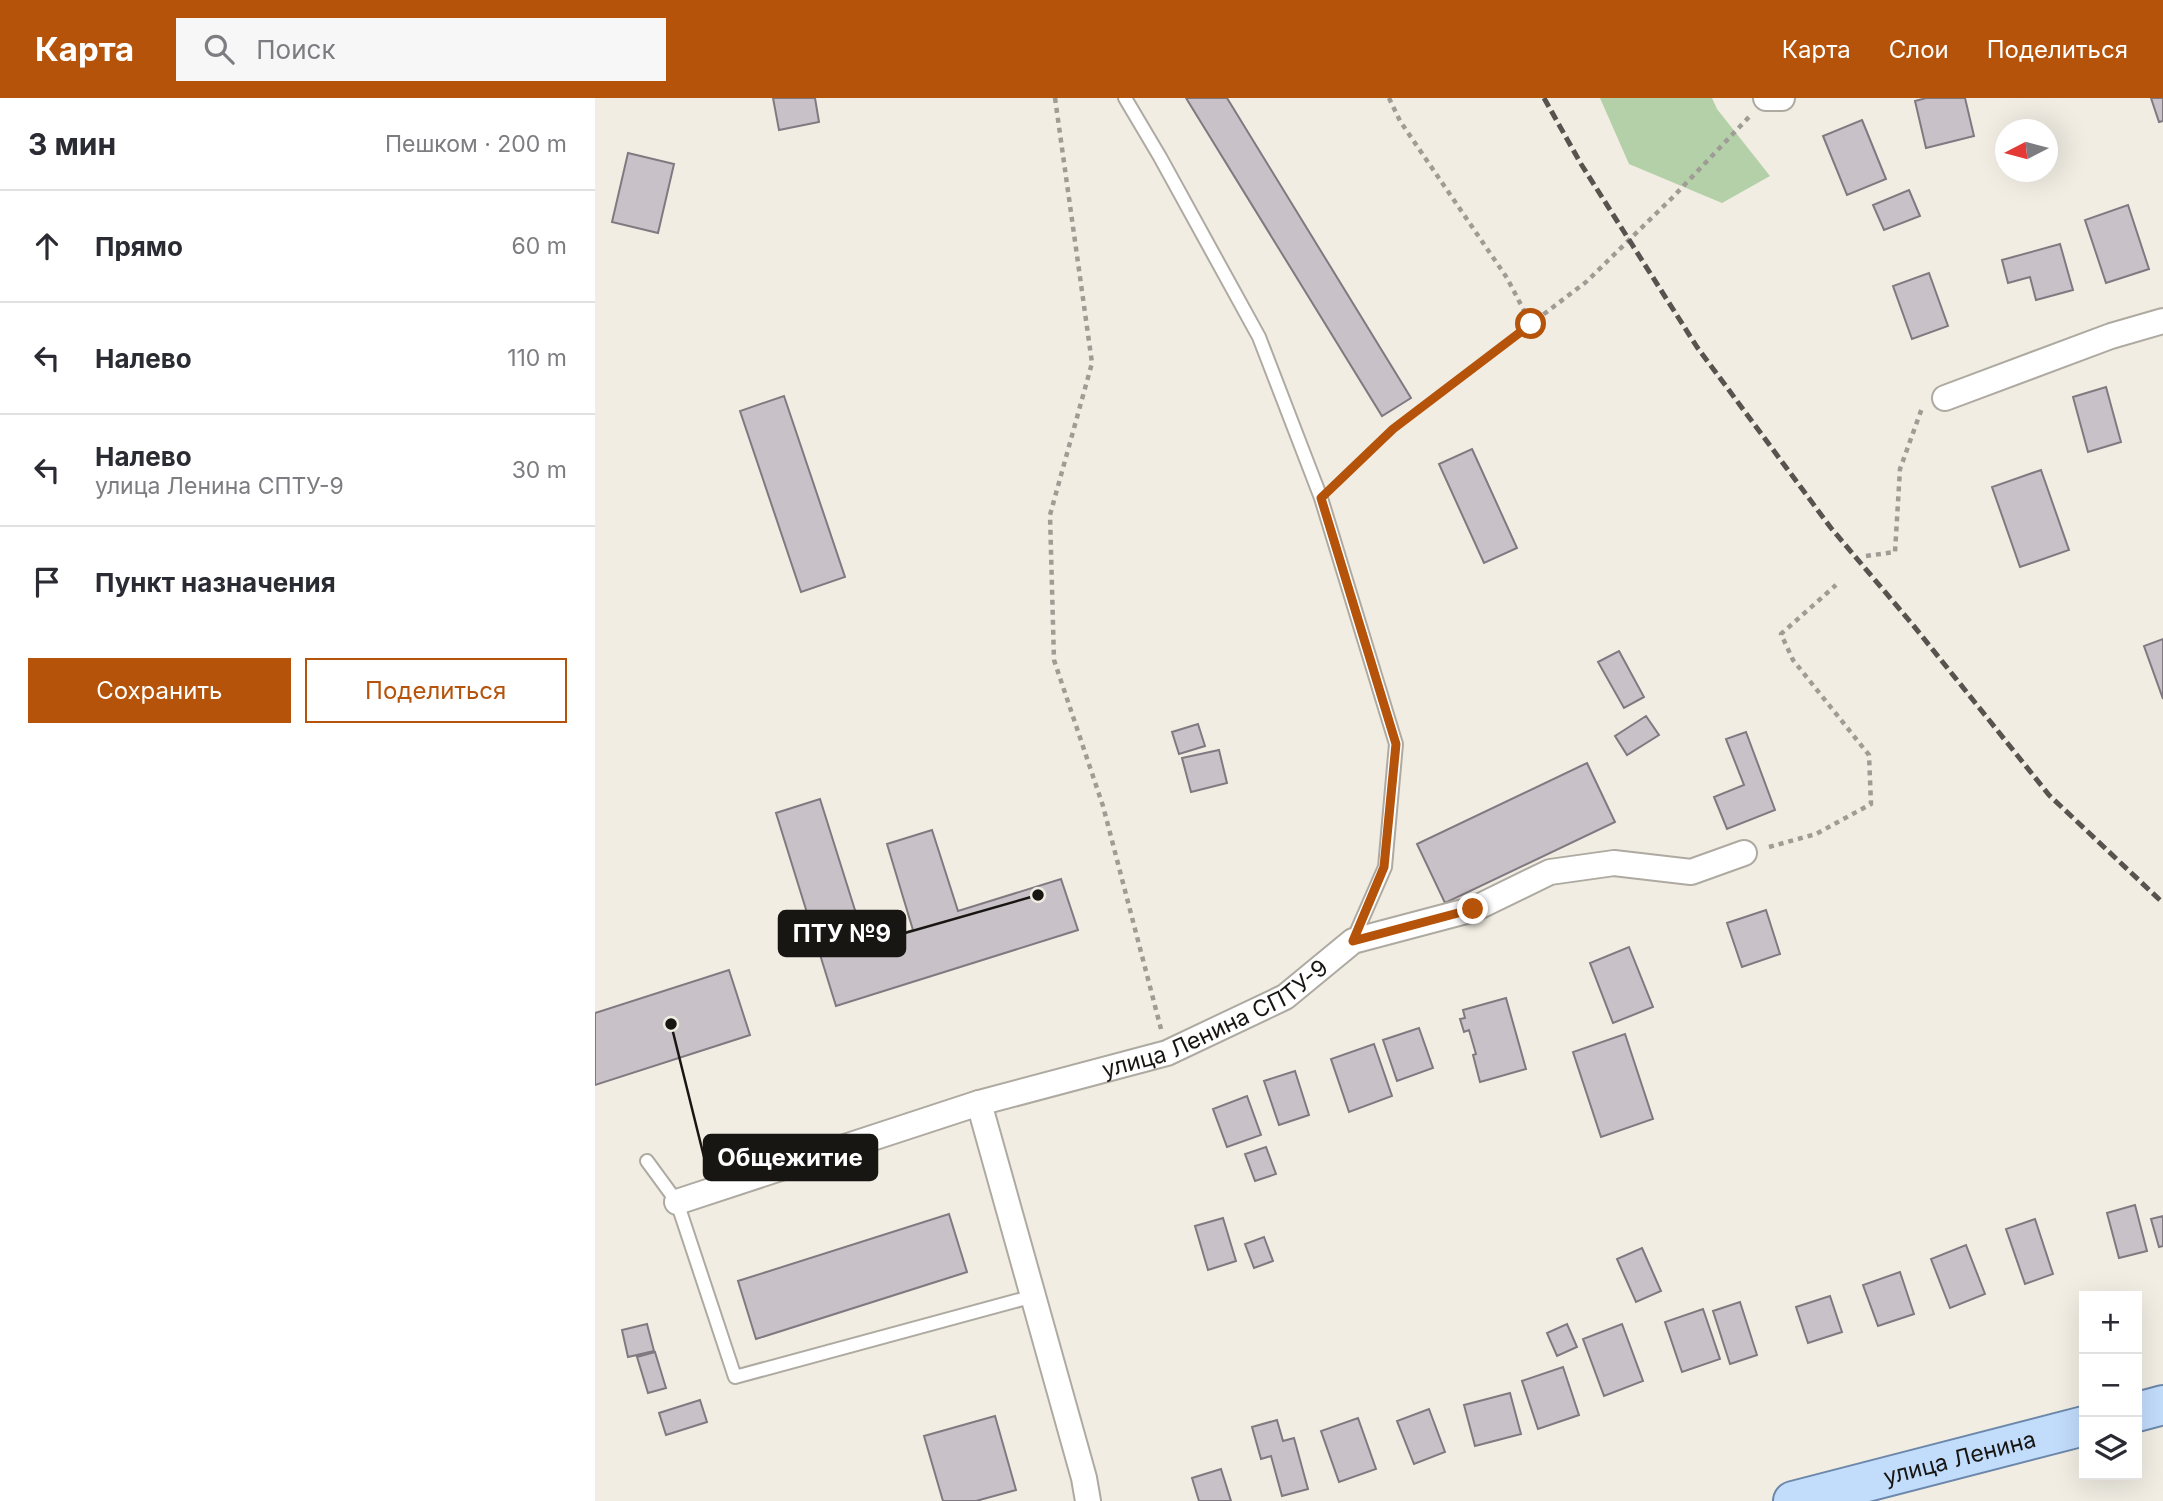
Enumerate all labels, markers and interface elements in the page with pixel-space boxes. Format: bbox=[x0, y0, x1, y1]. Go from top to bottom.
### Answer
search box bbox=[176, 18, 666, 81]
text: Карта bbox=[35, 29, 134, 69]
icon: search bbox=[200, 30, 238, 68]
text: Поиск bbox=[256, 34, 335, 65]
text: Карта bbox=[1782, 35, 1851, 64]
text: Слои bbox=[1889, 35, 1949, 64]
text: Поделиться bbox=[1987, 35, 2128, 64]
north arrow bbox=[1995, 119, 2058, 182]
text: 3 мин bbox=[28, 126, 116, 162]
text: Пешком · 200 m bbox=[385, 130, 567, 158]
icon: ahead bbox=[28, 227, 66, 265]
text: Прямо bbox=[95, 231, 183, 262]
text: 60 m bbox=[512, 232, 567, 260]
route start bbox=[1515, 308, 1546, 339]
icon: left bbox=[28, 339, 66, 377]
text: Налево bbox=[95, 343, 192, 374]
text: 110 m bbox=[507, 344, 567, 372]
text: Налево bbox=[95, 441, 192, 472]
icon: left bbox=[28, 451, 66, 489]
text: 30 m bbox=[512, 456, 567, 484]
text: улица Ленина СПТУ-9 bbox=[95, 472, 344, 500]
icon: arrive bbox=[28, 563, 66, 601]
text: Пункт назначения bbox=[95, 567, 336, 598]
button: Сохранить bbox=[28, 658, 291, 723]
button: Поделиться bbox=[305, 658, 567, 723]
route end bbox=[1457, 893, 1488, 924]
callout: ПТУ №9 bbox=[779, 911, 905, 956]
text: ПТУ №9 bbox=[793, 919, 891, 948]
street label: улица Ленина СПТУ-9 bbox=[1099, 953, 1334, 1084]
callout: Общежитие bbox=[704, 1135, 877, 1180]
text: Общежитие bbox=[717, 1143, 863, 1172]
map controls bbox=[2079, 1291, 2142, 1480]
button: + bbox=[2079, 1291, 2142, 1354]
button: − bbox=[2079, 1354, 2142, 1417]
button: layers bbox=[2079, 1417, 2142, 1480]
street label: улица Ленина bbox=[1880, 1425, 2039, 1491]

